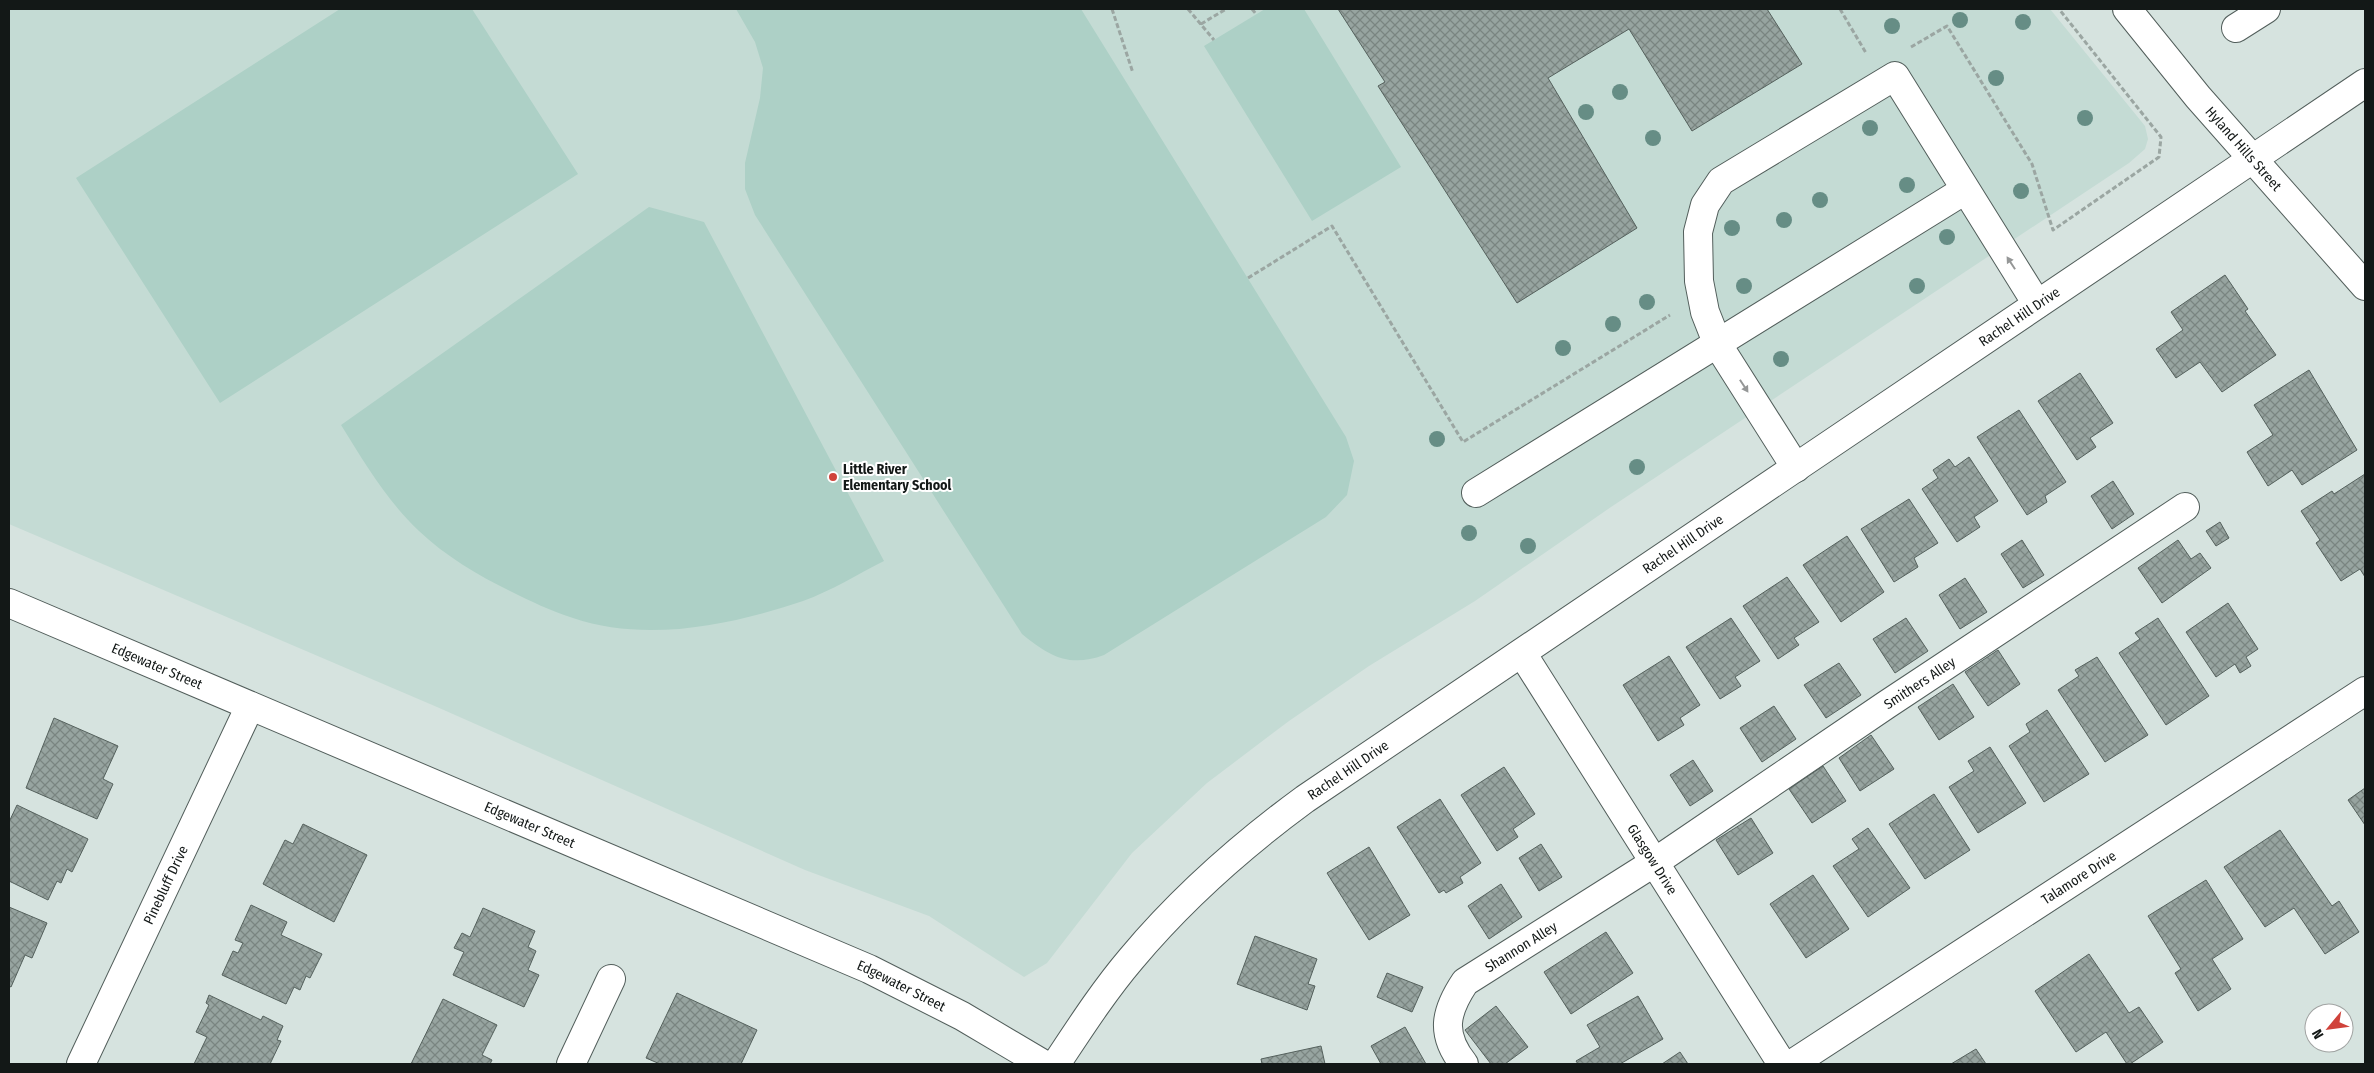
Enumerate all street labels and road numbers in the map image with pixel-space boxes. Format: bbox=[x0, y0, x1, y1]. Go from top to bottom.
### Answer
street label: Hyland Hills Street bbox=[2202, 103, 2286, 195]
street label: Rachel Hill Drive bbox=[1976, 283, 2063, 350]
street label: Rachel Hill Drive bbox=[1639, 510, 1727, 577]
street label: Edgewater Street bbox=[109, 639, 205, 693]
street label: Smithers Alley bbox=[1881, 653, 1959, 713]
street label: Rachel Hill Drive bbox=[1304, 736, 1392, 803]
street label: Edgewater Street bbox=[482, 798, 578, 852]
street label: Glasgow Drive bbox=[1624, 821, 1681, 898]
street label: Pinebluff Drive bbox=[140, 843, 191, 927]
street label: Talamore Drive bbox=[2038, 847, 2119, 908]
street label: Shannon Alley bbox=[1482, 917, 1561, 976]
street label: Edgewater Street bbox=[855, 956, 949, 1015]

